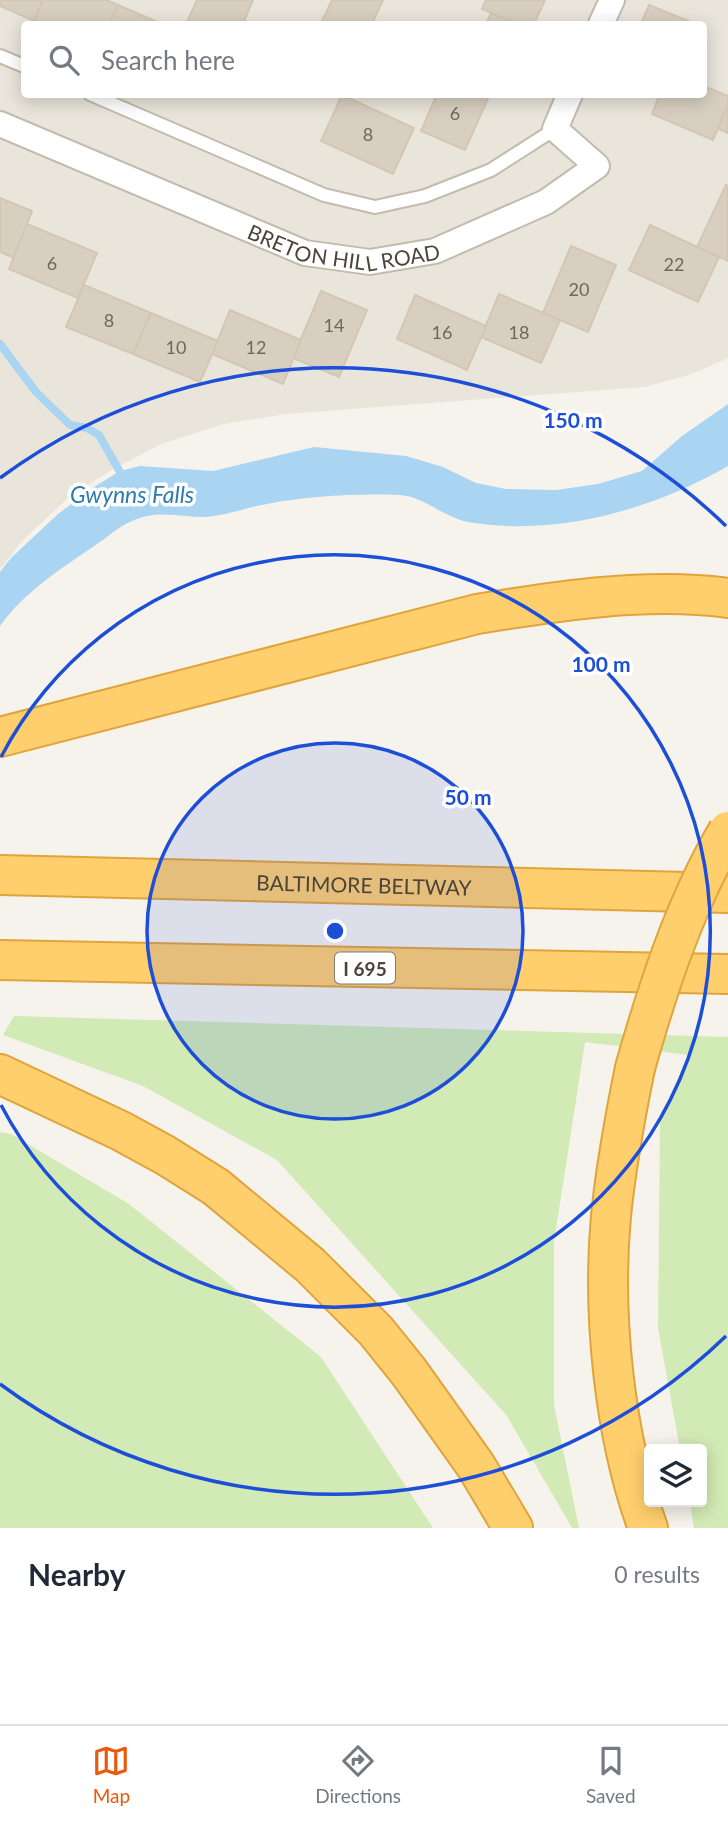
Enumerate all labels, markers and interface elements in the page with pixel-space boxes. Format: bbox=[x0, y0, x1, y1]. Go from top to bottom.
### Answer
search box bbox=[21, 21, 707, 98]
icon: search bbox=[45, 41, 83, 79]
text: Search here bbox=[101, 44, 235, 76]
house number: 6 bbox=[450, 102, 460, 124]
house number: 8 bbox=[363, 123, 373, 145]
street label: BRETON HILL ROAD bbox=[244, 218, 442, 275]
house number: 6 bbox=[47, 252, 57, 274]
house number: 22 bbox=[664, 253, 684, 275]
house number: 20 bbox=[569, 278, 589, 300]
house number: 8 bbox=[104, 309, 114, 331]
house number: 14 bbox=[324, 314, 344, 336]
house number: 16 bbox=[432, 321, 452, 343]
house number: 18 bbox=[509, 321, 529, 343]
house number: 10 bbox=[166, 336, 186, 358]
house number: 12 bbox=[246, 336, 266, 358]
text: 150 m bbox=[543, 407, 603, 432]
water label: Gwynns Falls bbox=[70, 480, 194, 508]
text: 100 m bbox=[571, 651, 631, 676]
text: 50 m bbox=[444, 784, 492, 809]
street label: BALTIMORE BELTWAY bbox=[256, 869, 473, 899]
centre of rings bbox=[323, 919, 347, 943]
road number: I 695 bbox=[335, 952, 395, 984]
map controls bbox=[644, 1444, 707, 1507]
button: layers bbox=[644, 1444, 707, 1507]
text: Nearby bbox=[28, 1556, 126, 1592]
text: 0 results bbox=[614, 1560, 700, 1588]
tab: Map bbox=[92, 1742, 130, 1807]
tab: Directions bbox=[315, 1742, 401, 1807]
tab: Saved bbox=[586, 1742, 636, 1807]

